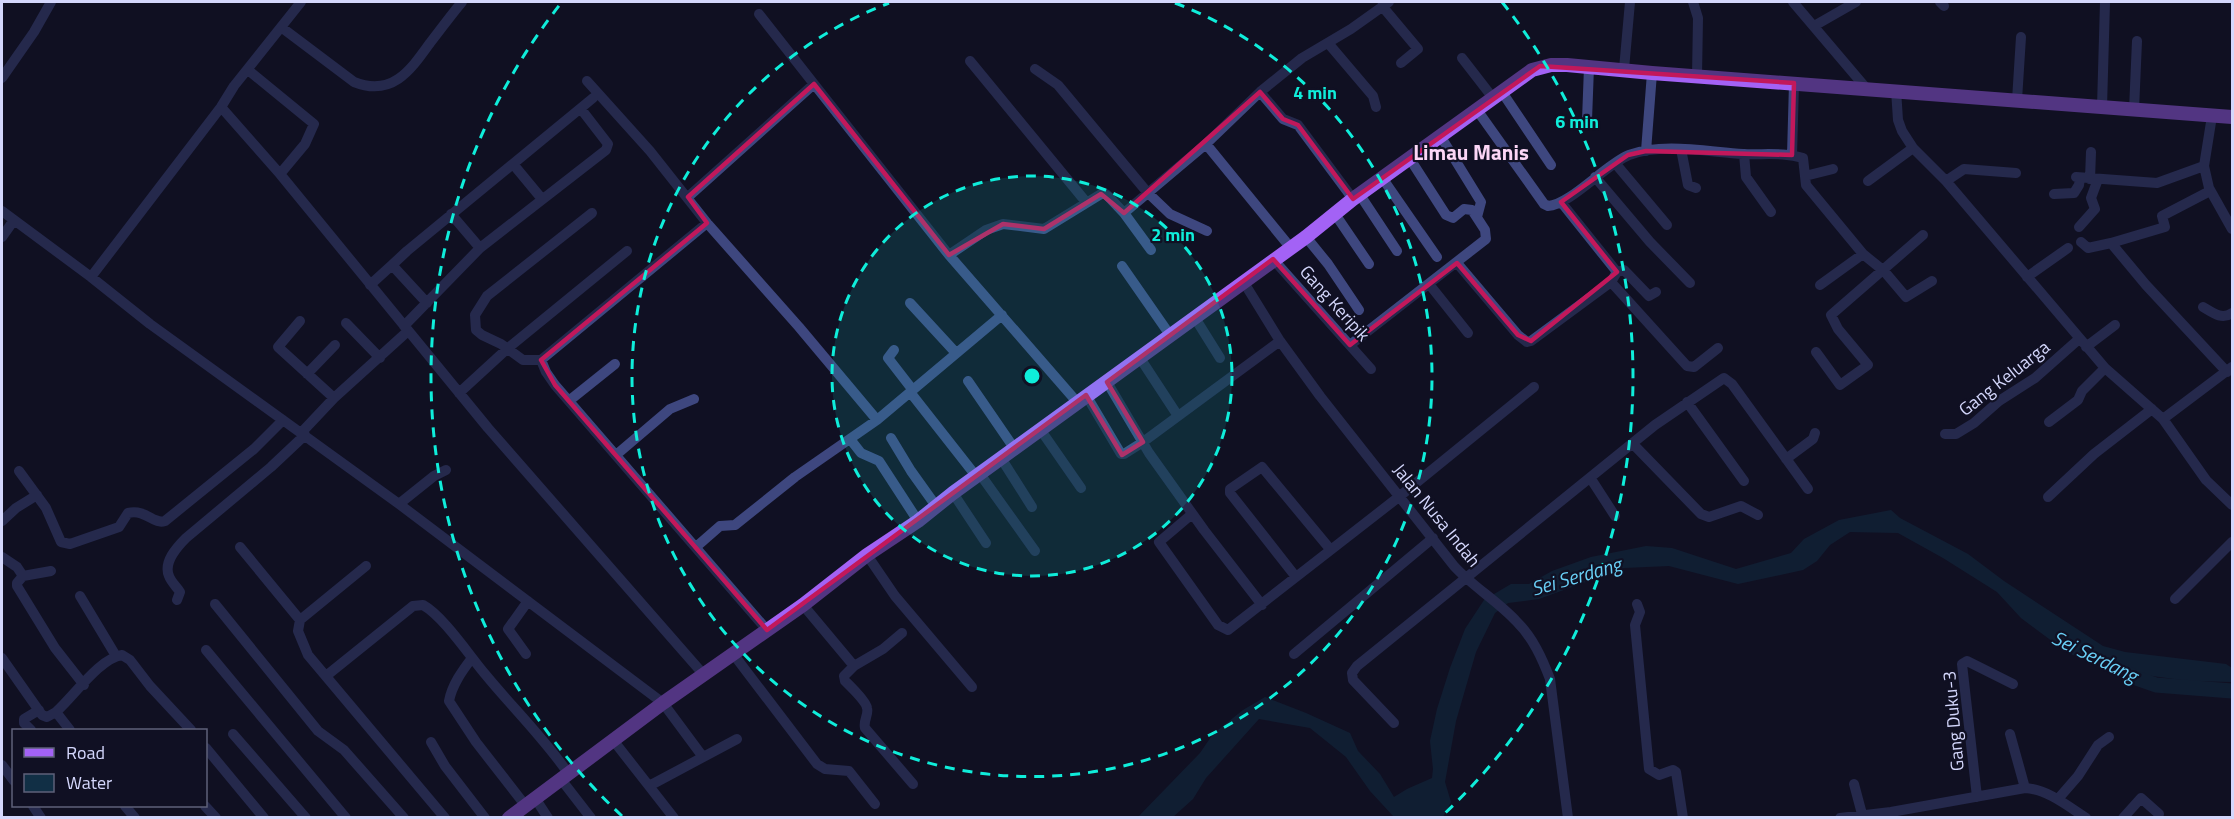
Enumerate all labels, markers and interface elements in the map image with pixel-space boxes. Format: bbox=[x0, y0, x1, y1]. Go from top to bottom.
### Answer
text: 4 min bbox=[1293, 79, 1337, 106]
text: 6 min bbox=[1555, 108, 1599, 135]
district label: Limau Manis bbox=[1413, 136, 1529, 168]
text: 2 min bbox=[1151, 221, 1195, 248]
street label: Gang Keripik bbox=[1293, 259, 1377, 347]
street label: Gang Keluarga bbox=[1953, 334, 2055, 422]
centre of rings bbox=[1022, 366, 1042, 386]
street label: Jalan Nusa Indah bbox=[1387, 457, 1487, 573]
water label: Sei Serdang bbox=[1527, 548, 1627, 604]
water label: Sei Serdang bbox=[2047, 622, 2146, 691]
street label: Gang Duku-3 bbox=[1935, 670, 1971, 772]
legend bbox=[12, 729, 207, 807]
text: Road bbox=[66, 739, 105, 766]
text: Water bbox=[66, 769, 112, 796]

